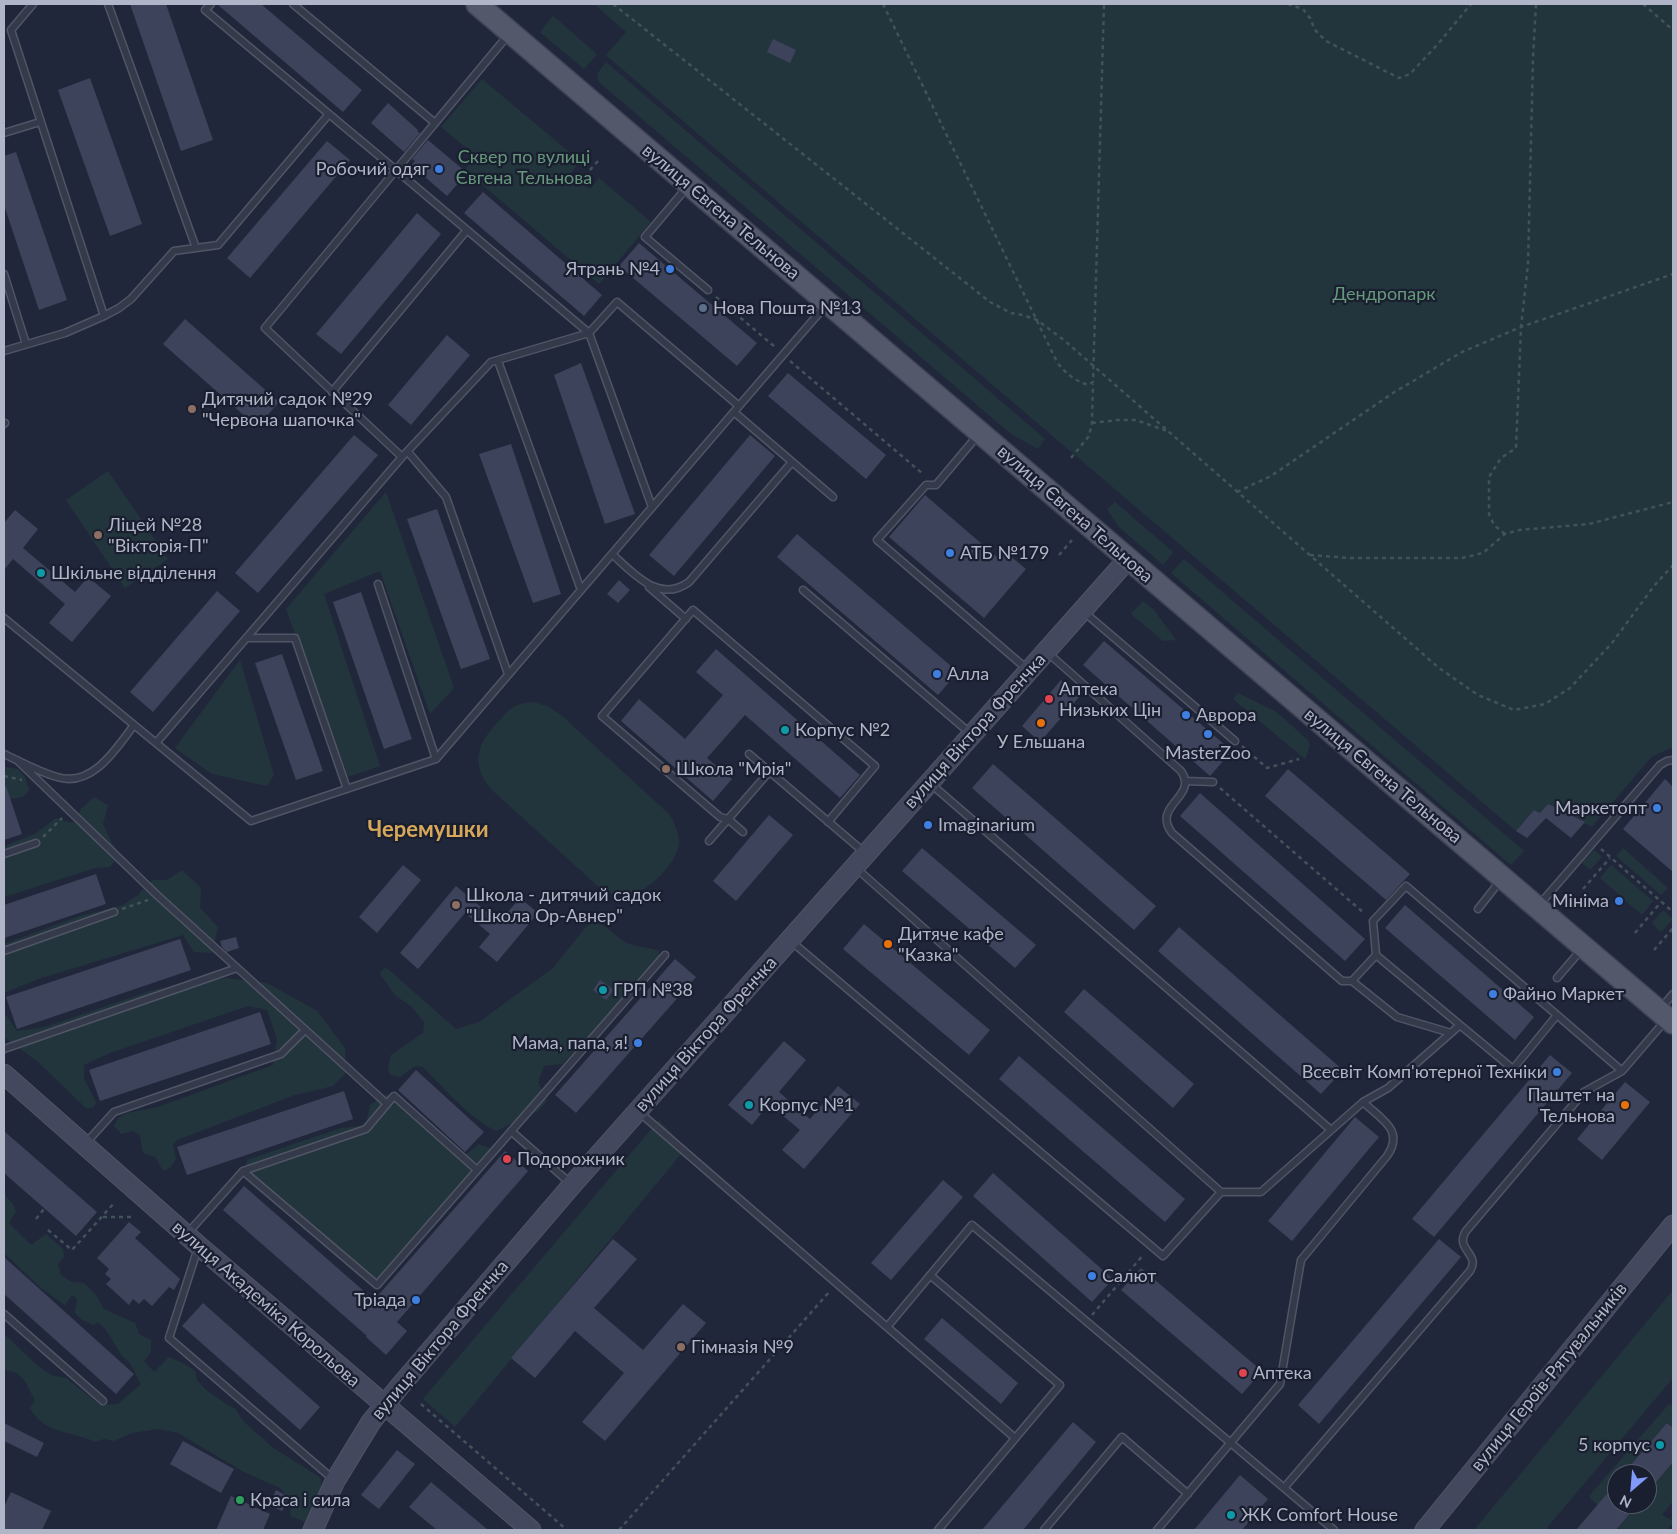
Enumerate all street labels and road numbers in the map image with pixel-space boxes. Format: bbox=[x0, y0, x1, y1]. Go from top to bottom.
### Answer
street label: вулиця Євгена Тельнова bbox=[638, 140, 804, 284]
street label: вулиця Євгена Тельнова bbox=[993, 441, 1157, 587]
street label: вулиця Віктора Френчка bbox=[900, 649, 1050, 813]
street label: вулиця Євгена Тельнова bbox=[1300, 704, 1466, 848]
street label: вулиця Віктора Френчка bbox=[631, 952, 781, 1116]
street label: вулиця Академіка Корольова bbox=[168, 1216, 364, 1392]
street label: вулиця Віктора Френчка bbox=[367, 1256, 513, 1424]
street label: вулиця Героїв-Рятувальників bbox=[1466, 1278, 1632, 1476]

